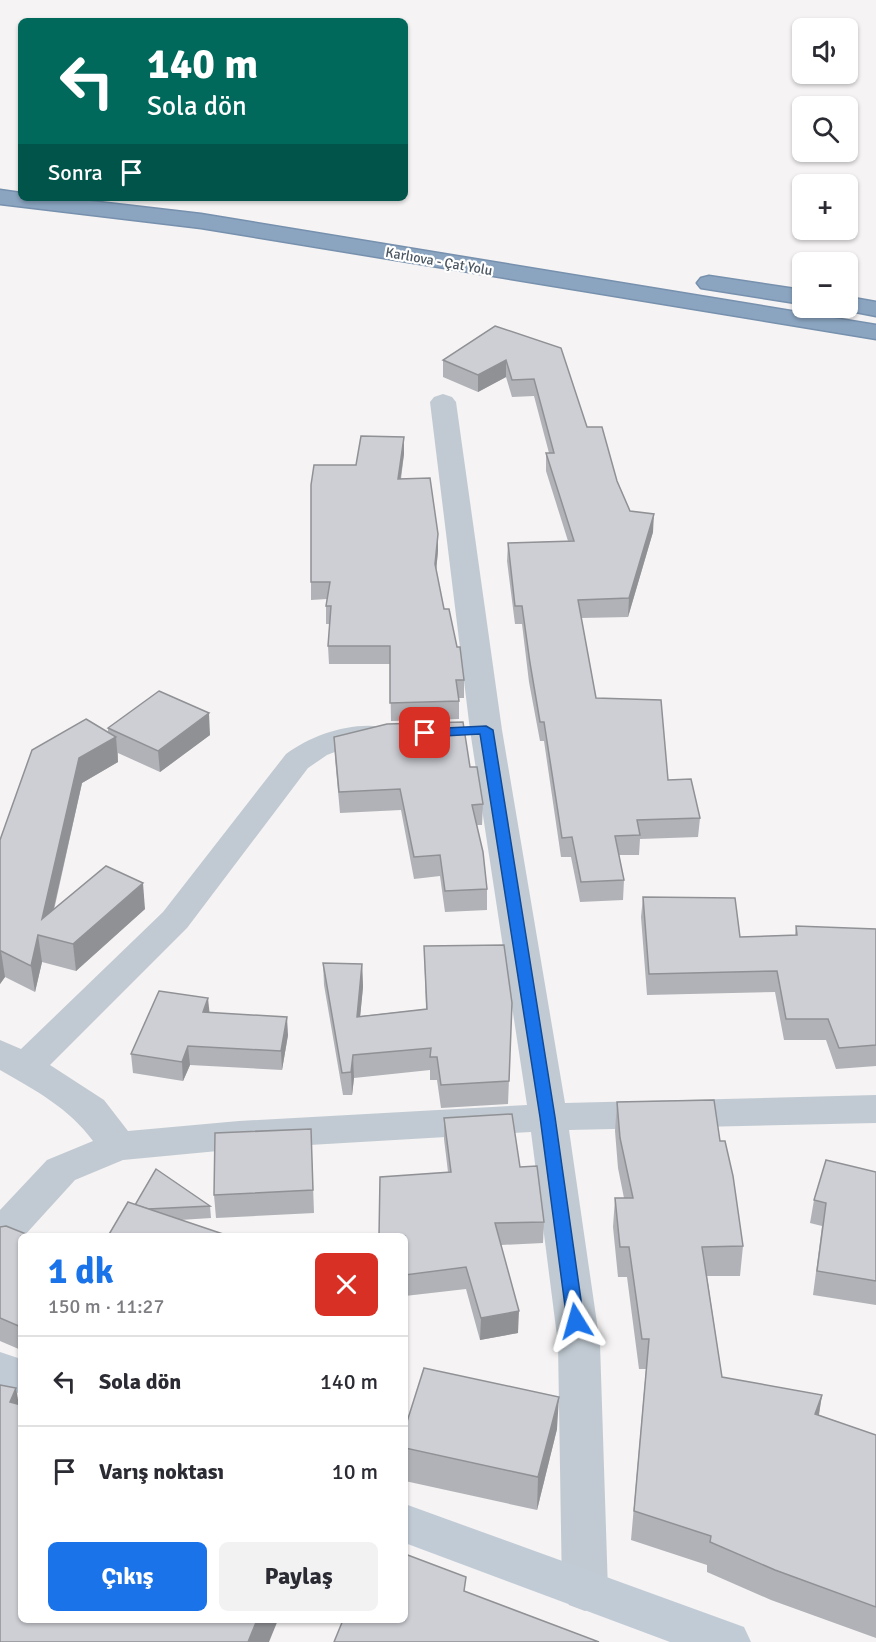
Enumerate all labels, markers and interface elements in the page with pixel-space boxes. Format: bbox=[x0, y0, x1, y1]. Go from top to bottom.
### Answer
map controls bbox=[792, 18, 858, 318]
button: sound bbox=[792, 18, 858, 84]
text: 140 m bbox=[147, 39, 258, 90]
icon: left bbox=[48, 42, 126, 120]
text: Sola dön bbox=[147, 90, 247, 123]
button: search bbox=[792, 96, 858, 162]
icon: arrive bbox=[115, 156, 148, 189]
text: Sonra bbox=[48, 159, 103, 186]
button: + bbox=[792, 174, 858, 240]
street label: Karlıova - Çat Yolu bbox=[384, 244, 494, 279]
button: − bbox=[792, 252, 858, 318]
pin bbox=[399, 707, 450, 758]
icon: arrive bbox=[408, 716, 441, 749]
text: 1 dk bbox=[48, 1249, 114, 1294]
button: close bbox=[315, 1253, 378, 1316]
position arrow bbox=[544, 1289, 608, 1353]
text: 150 m · 11:27 bbox=[48, 1294, 164, 1319]
icon: left bbox=[48, 1365, 81, 1398]
text: Sola dön bbox=[99, 1368, 181, 1395]
text: 140 m bbox=[320, 1368, 378, 1395]
icon: arrive bbox=[48, 1455, 81, 1488]
text: Varış noktası bbox=[99, 1458, 224, 1485]
text: 10 m bbox=[332, 1458, 378, 1485]
button: Çıkış bbox=[48, 1542, 207, 1611]
button: Paylaş bbox=[219, 1542, 378, 1611]

